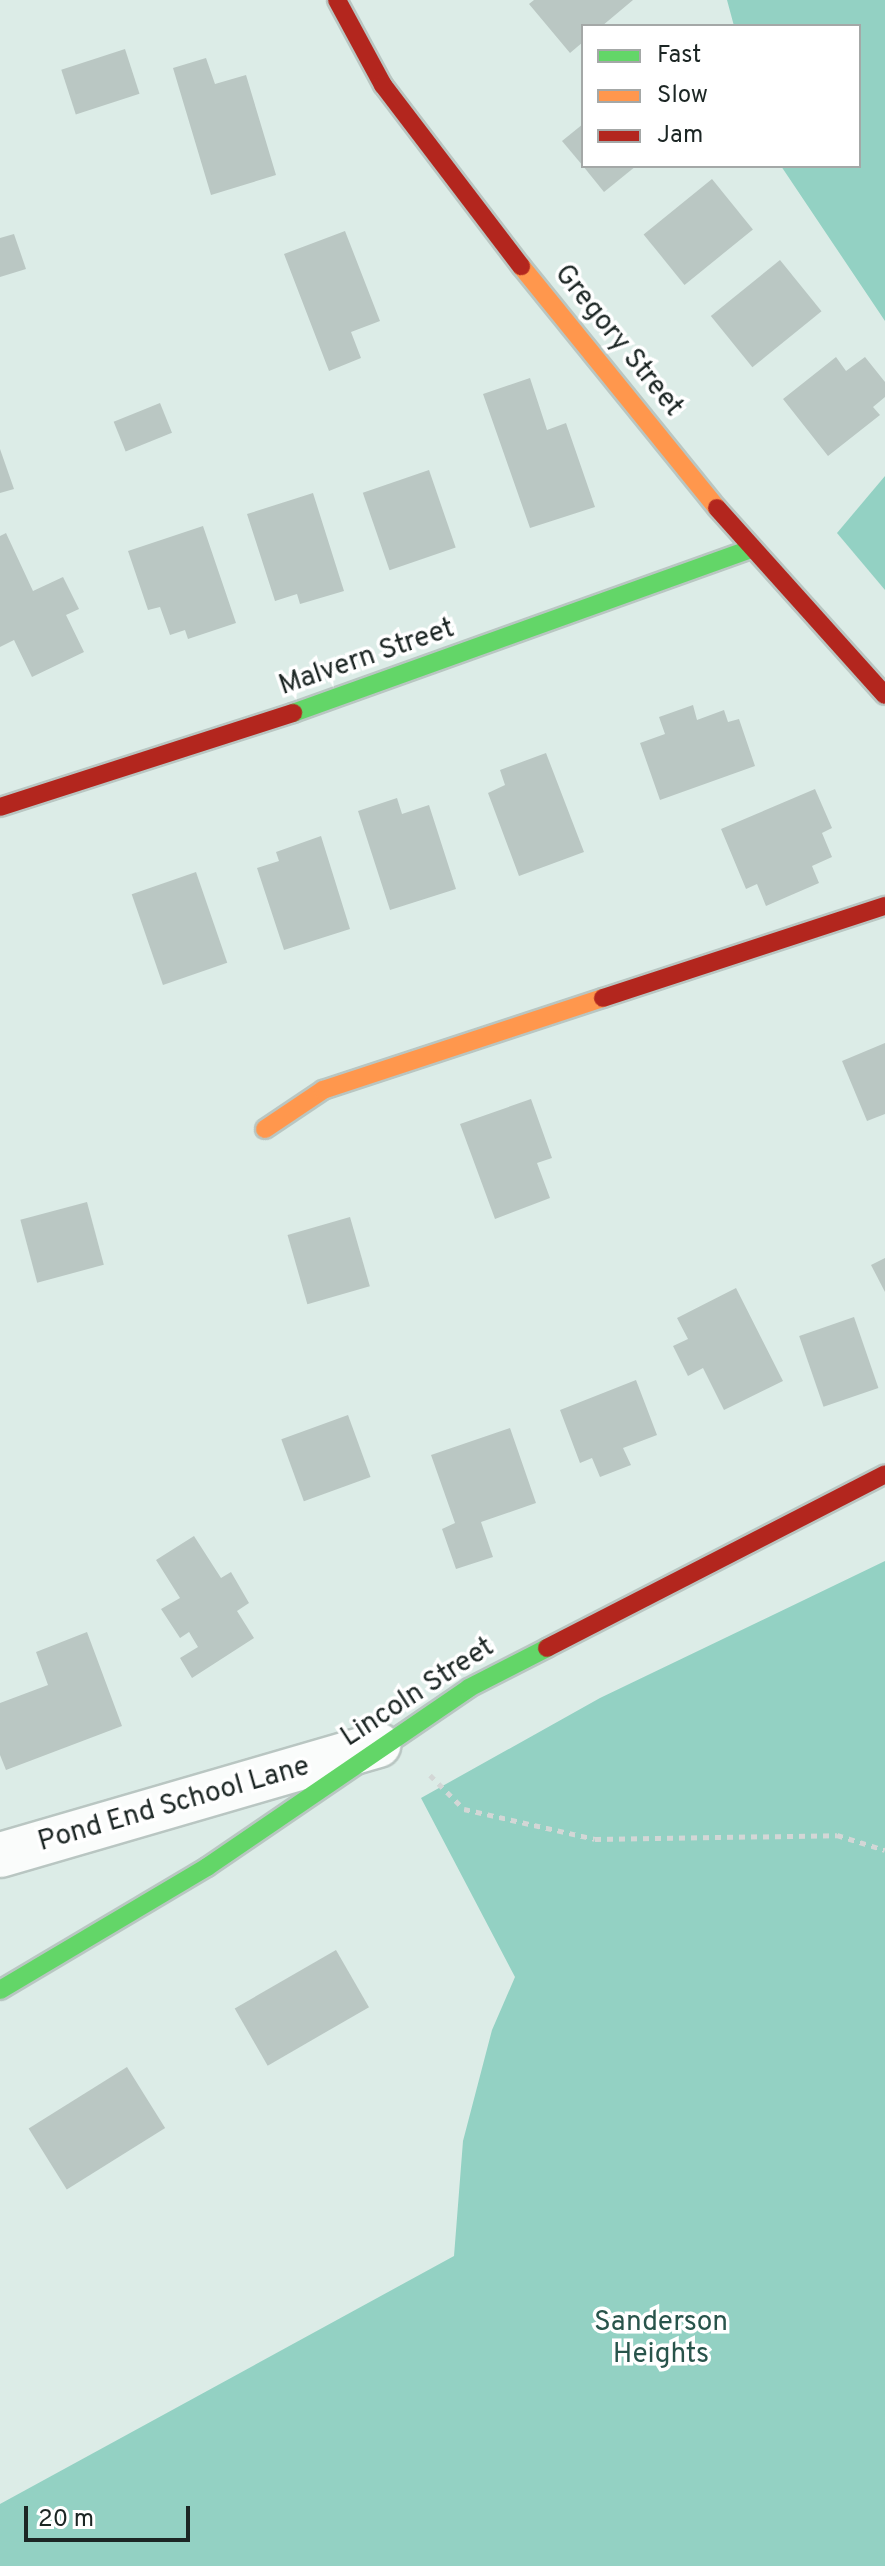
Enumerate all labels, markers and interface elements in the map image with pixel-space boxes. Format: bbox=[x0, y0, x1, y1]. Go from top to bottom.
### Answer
legend bbox=[581, 24, 861, 168]
text: Fast bbox=[657, 41, 701, 71]
text: Slow bbox=[657, 81, 708, 111]
text: Jam bbox=[657, 121, 703, 151]
street label: Gregory Street bbox=[546, 258, 690, 424]
street label: Malvern Street bbox=[275, 612, 459, 704]
street label: Lincoln Street bbox=[335, 1631, 501, 1755]
street label: Pond End School Lane bbox=[34, 1750, 314, 1860]
park label: Sanderson Heights bbox=[594, 2306, 728, 2372]
scale bar bbox=[28, 2490, 194, 2540]
text: 20 m bbox=[38, 2505, 94, 2535]

